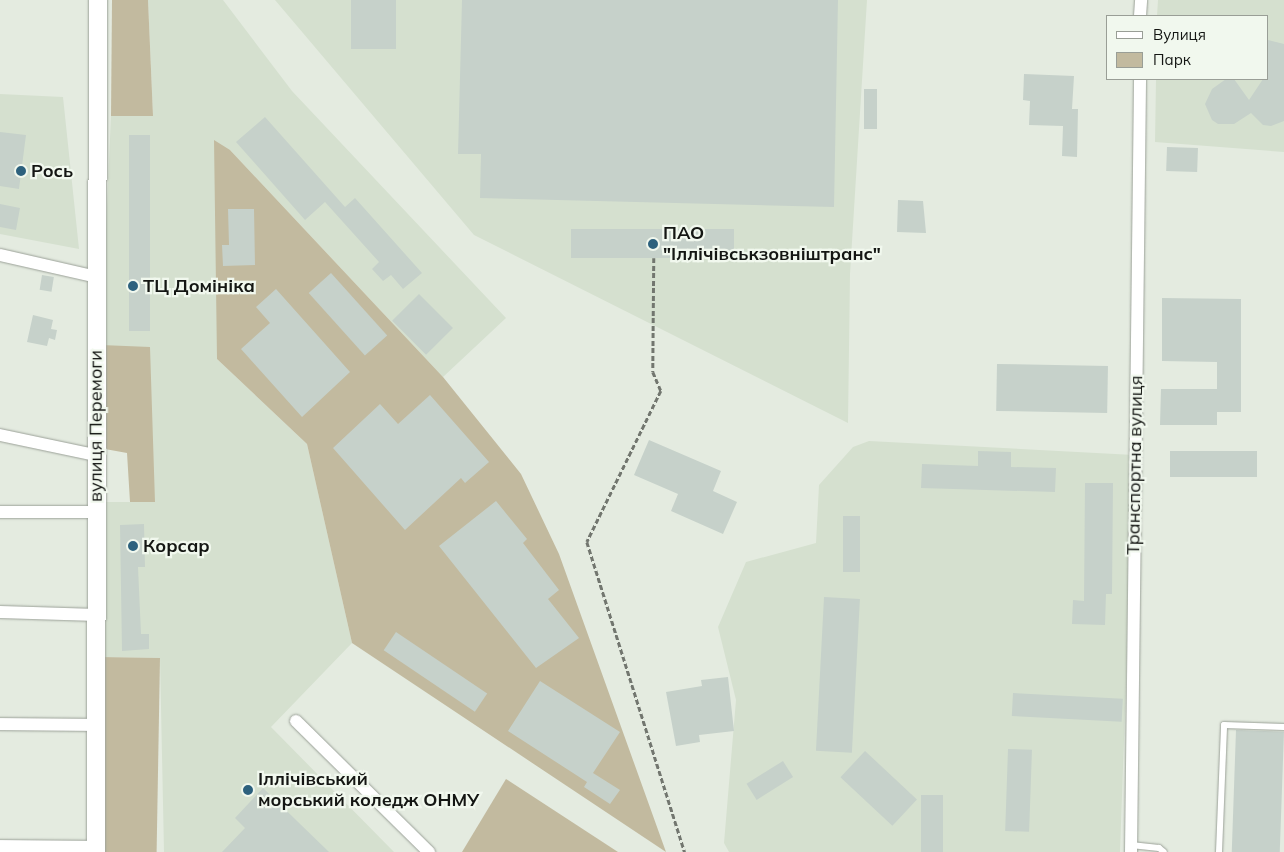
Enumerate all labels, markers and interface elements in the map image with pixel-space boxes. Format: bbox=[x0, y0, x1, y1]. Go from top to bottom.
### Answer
legend bbox=[1106, 15, 1269, 80]
text: Вулиця bbox=[1153, 25, 1206, 44]
text: Парк bbox=[1153, 50, 1191, 69]
place label: Рось bbox=[31, 160, 73, 182]
marker: Рось bbox=[15, 165, 27, 177]
place label: ПАО "Іллічівськзовніштранс" bbox=[663, 223, 881, 266]
marker: ПАО "Іллічівськзовніштранс" bbox=[647, 238, 659, 250]
place label: ТЦ Домініка bbox=[143, 275, 255, 297]
marker: ТЦ Домініка bbox=[127, 280, 139, 292]
street label: вулиця Перемоги bbox=[85, 350, 107, 502]
street label: Транспортна вулиця bbox=[1123, 375, 1147, 555]
place label: Корсар bbox=[143, 535, 210, 557]
marker: Корсар bbox=[127, 540, 139, 552]
place label: Іллічівський морський коледж ОНМУ bbox=[258, 769, 479, 812]
marker: Іллічівський морський коледж ОНМУ bbox=[242, 784, 254, 796]

